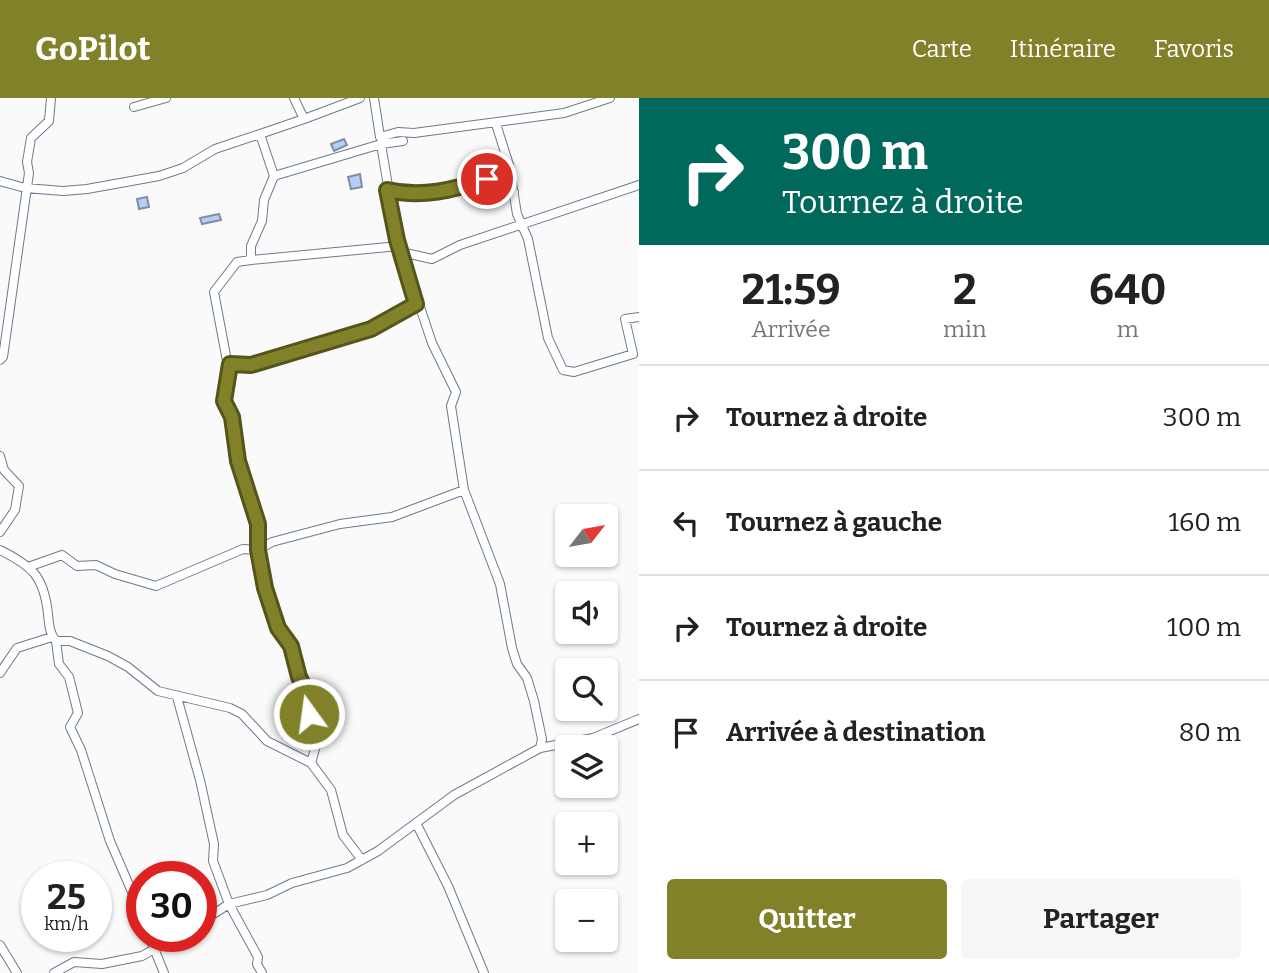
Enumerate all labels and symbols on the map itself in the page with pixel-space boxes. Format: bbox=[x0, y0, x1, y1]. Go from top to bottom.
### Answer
pin bbox=[457, 149, 517, 209]
north arrow bbox=[555, 504, 618, 567]
position arrow bbox=[272, 677, 346, 751]
speed limit sign: 30 bbox=[126, 861, 217, 952]

